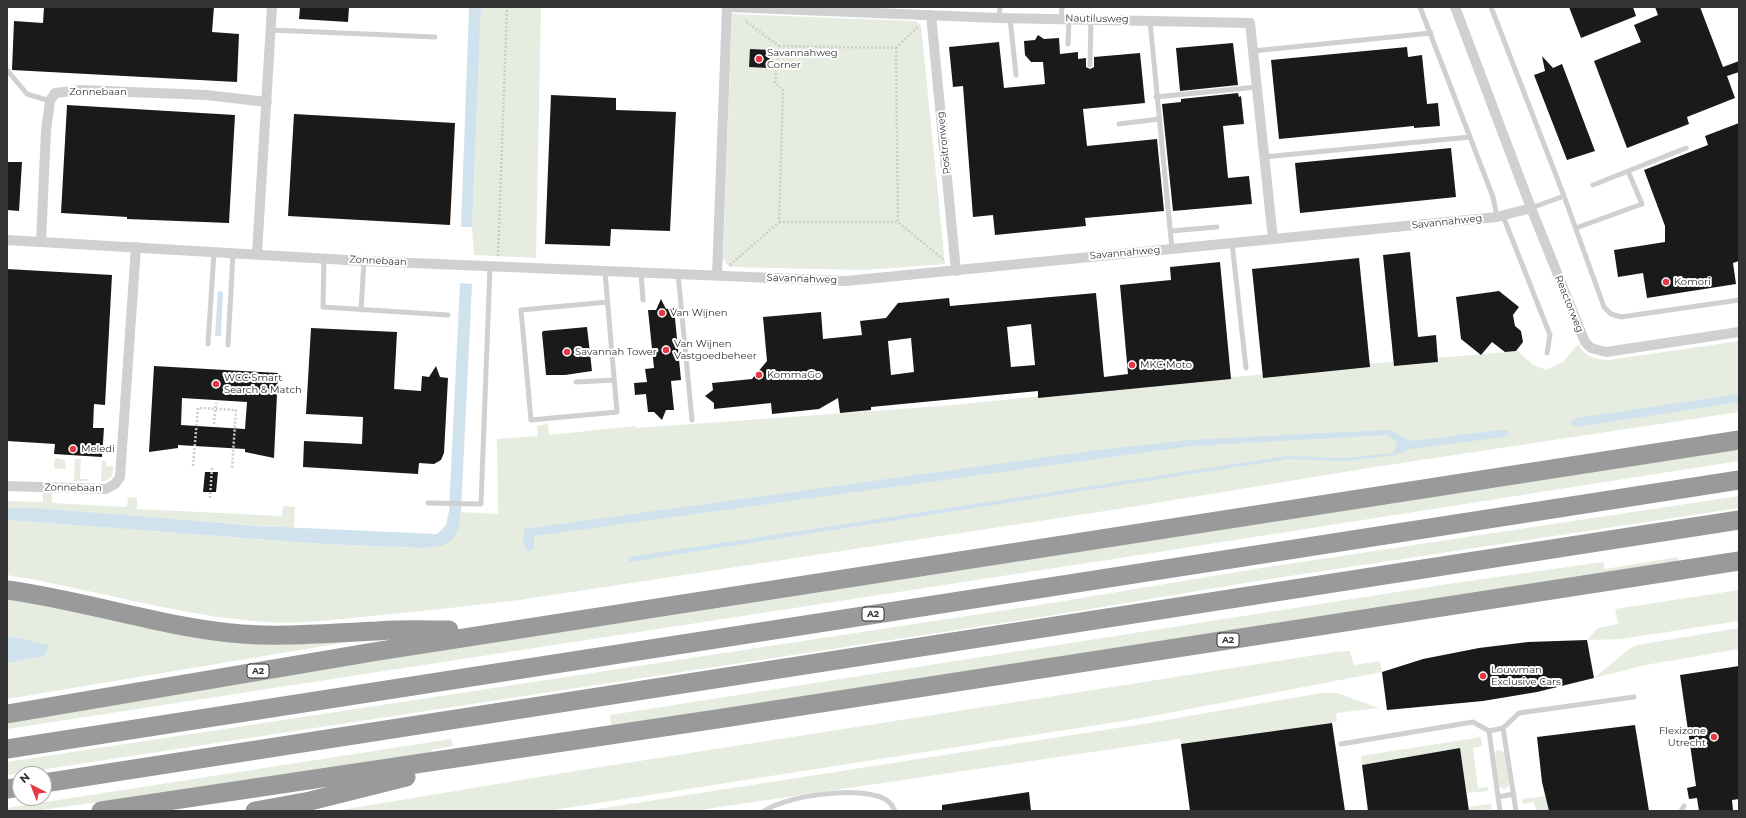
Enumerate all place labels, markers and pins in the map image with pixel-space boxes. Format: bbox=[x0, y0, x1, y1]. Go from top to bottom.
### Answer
place label: Savannahweg Corner bbox=[767, 47, 838, 70]
marker: Savannahweg Corner bbox=[754, 54, 764, 64]
place label: Komori bbox=[1674, 276, 1711, 288]
marker: Komori bbox=[1661, 277, 1671, 287]
place label: Van Wijnen bbox=[670, 307, 728, 319]
marker: Van Wijnen bbox=[657, 308, 667, 318]
place label: Van Wijnen Vastgoedbeheer bbox=[674, 338, 757, 362]
marker: Van Wijnen Vastgoedbeheer bbox=[661, 345, 671, 355]
place label: Savannah Tower bbox=[575, 346, 657, 358]
marker: Savannah Tower bbox=[562, 347, 572, 357]
place label: MKC Moto bbox=[1140, 359, 1192, 371]
marker: MKC Moto bbox=[1127, 360, 1137, 370]
place label: KommaGo bbox=[767, 369, 821, 381]
marker: KommaGo bbox=[754, 370, 764, 380]
place label: WCC Smart Search & Match bbox=[224, 372, 302, 396]
marker: WCC Smart Search & Match bbox=[211, 379, 221, 389]
place label: Meledi bbox=[81, 443, 115, 455]
marker: Meledi bbox=[68, 444, 78, 454]
place label: Louwman Exclusive Cars bbox=[1491, 664, 1561, 688]
marker: Louwman Exclusive Cars bbox=[1478, 671, 1488, 681]
place label: Flexizone Utrecht bbox=[1659, 725, 1706, 748]
marker: Flexizone Utrecht bbox=[1709, 732, 1719, 742]

